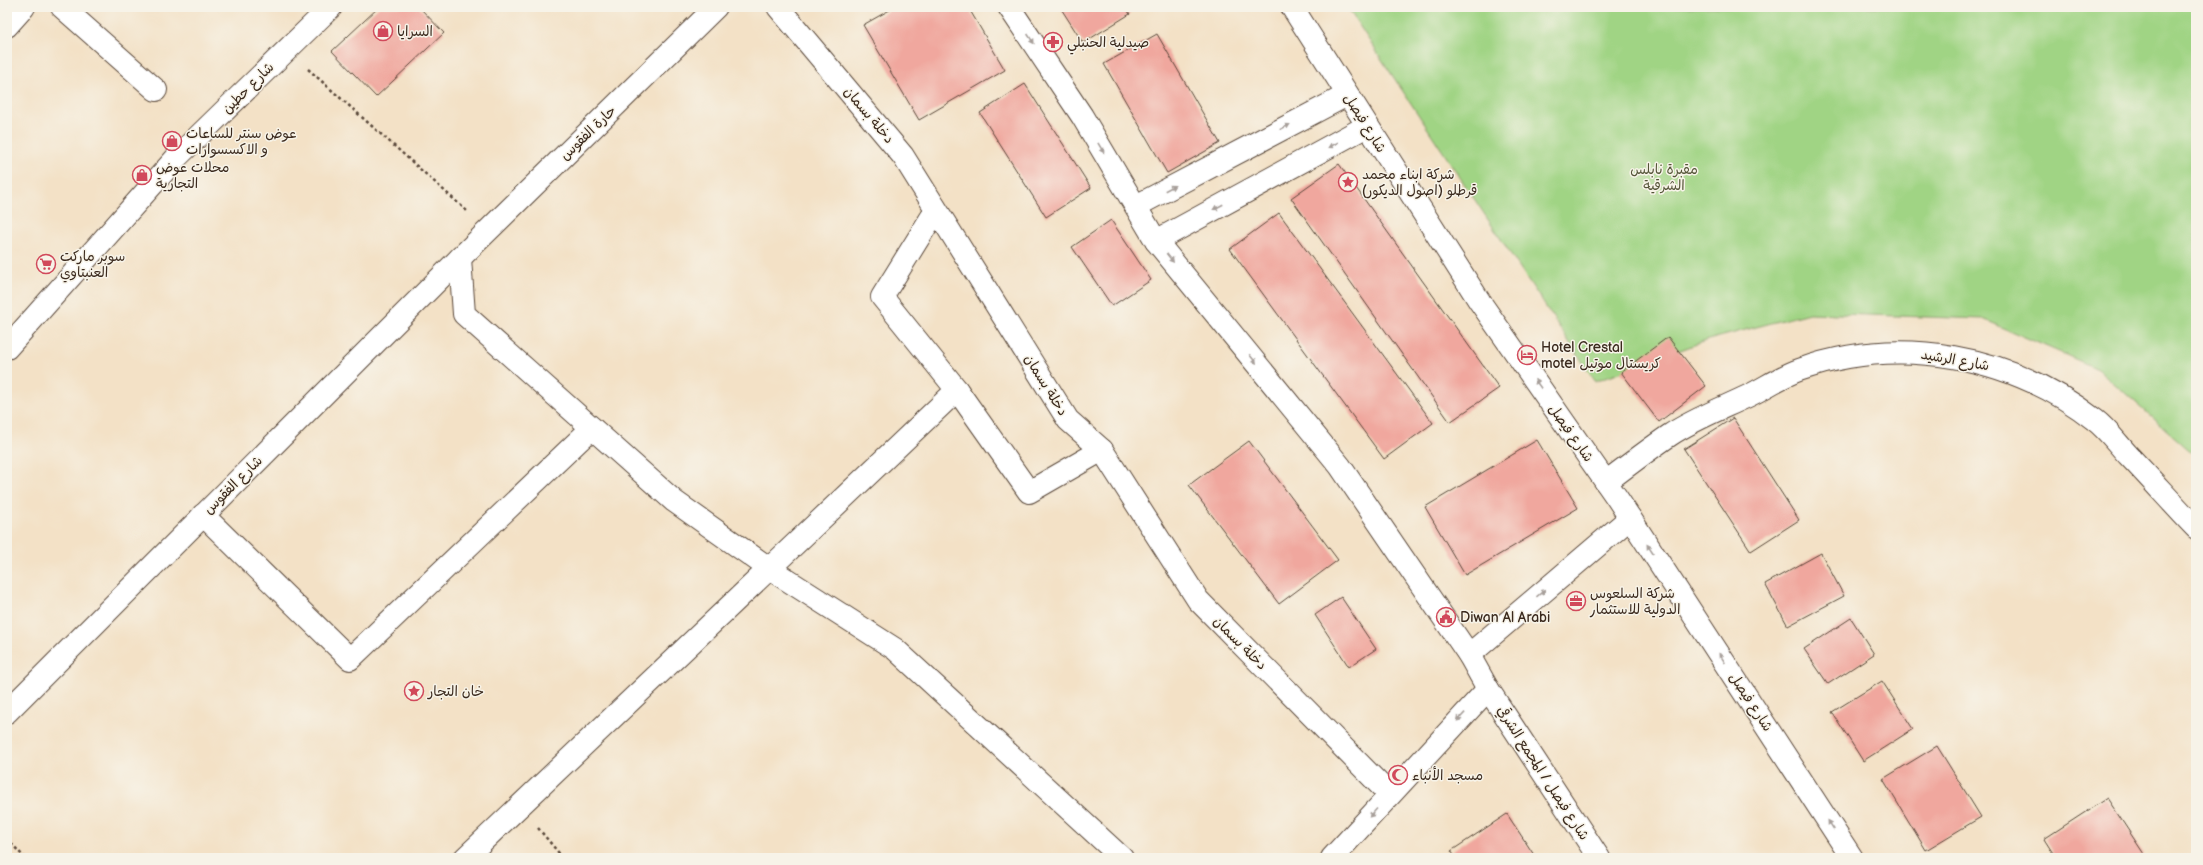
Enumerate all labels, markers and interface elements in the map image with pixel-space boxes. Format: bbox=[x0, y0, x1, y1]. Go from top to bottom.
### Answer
shop icon: السرايا bbox=[372, 20, 394, 42]
place label: السرايا bbox=[397, 23, 433, 40]
pharmacy icon: صيدلية الحنبلي bbox=[1042, 31, 1064, 53]
one-way arrow bbox=[1027, 34, 1034, 45]
place label: صيدلية الحنبلي bbox=[1067, 34, 1149, 55]
street label: شارع حطين bbox=[219, 59, 278, 118]
street label: دخلة بسمان bbox=[840, 83, 898, 147]
street label: شارع فيصل bbox=[1339, 90, 1390, 156]
street label: حارة الفقوس bbox=[556, 102, 620, 164]
one-way arrow bbox=[1279, 124, 1291, 131]
place label: عوض سنتر للساعات و الاكسسوارات bbox=[186, 125, 297, 158]
shop icon: عوض سنتر للساعات و الاكسسوارات bbox=[161, 130, 183, 152]
one-way arrow bbox=[1327, 142, 1338, 148]
one-way arrow bbox=[1098, 143, 1105, 154]
place label: محلات عوض التجارية bbox=[156, 159, 229, 192]
park label: مقبرة نابلس الشرقية bbox=[1630, 161, 1698, 194]
shop icon: محلات عوض التجارية bbox=[131, 164, 153, 186]
place label: شركة ابناء محمد قرطلو (اصول الديكور) bbox=[1362, 166, 1477, 200]
place icon: شركة ابناء محمد قرطلو (اصول الديكور) bbox=[1337, 171, 1359, 193]
one-way arrow bbox=[1164, 185, 1176, 191]
one-way arrow bbox=[1212, 203, 1224, 210]
place label: سوبر ماركت العنبتاوي bbox=[60, 248, 125, 283]
supermarket icon: سوبر ماركت العنبتاوي bbox=[35, 253, 57, 275]
one-way arrow bbox=[1166, 253, 1175, 264]
place label: Hotel Crestal motel كريستال موتيل bbox=[1541, 339, 1661, 372]
hotel icon: Hotel Crestal motel كريستال موتيل bbox=[1516, 344, 1538, 366]
street label: شارع الرشيد bbox=[1919, 346, 1991, 375]
street label: دخلة بسمان bbox=[1021, 351, 1071, 419]
one-way arrow bbox=[1248, 354, 1257, 365]
one-way arrow bbox=[1534, 379, 1542, 389]
street label: شارع فيصل bbox=[1544, 401, 1597, 466]
street label: شارع الفقوس bbox=[200, 452, 267, 519]
one-way arrow bbox=[1647, 543, 1654, 555]
place label: شركة السلعوس الدولية للاستثمار bbox=[1589, 585, 1680, 618]
one-way arrow bbox=[1536, 589, 1547, 598]
office icon: شركة السلعوس الدولية للاستثمار bbox=[1565, 590, 1587, 612]
public building icon: Diwan Al Arabi bbox=[1435, 606, 1457, 628]
place label: Diwan Al Arabi bbox=[1460, 609, 1550, 626]
street label: دخلة بسمان bbox=[1210, 613, 1270, 673]
one-way arrow bbox=[1718, 653, 1726, 663]
street label: شارع فيصل bbox=[1725, 669, 1776, 735]
place icon: خان التجار bbox=[403, 680, 425, 702]
place label: خان التجار bbox=[427, 683, 484, 700]
street label: شارع فيصل / المجمع الشرقي bbox=[1492, 703, 1593, 844]
one-way arrow bbox=[1456, 712, 1466, 722]
mosque icon: مسجد الأنباء bbox=[1387, 764, 1409, 786]
place label: مسجد الأنباء bbox=[1412, 766, 1483, 784]
one-way arrow bbox=[1368, 807, 1377, 818]
one-way arrow bbox=[1828, 819, 1835, 831]

